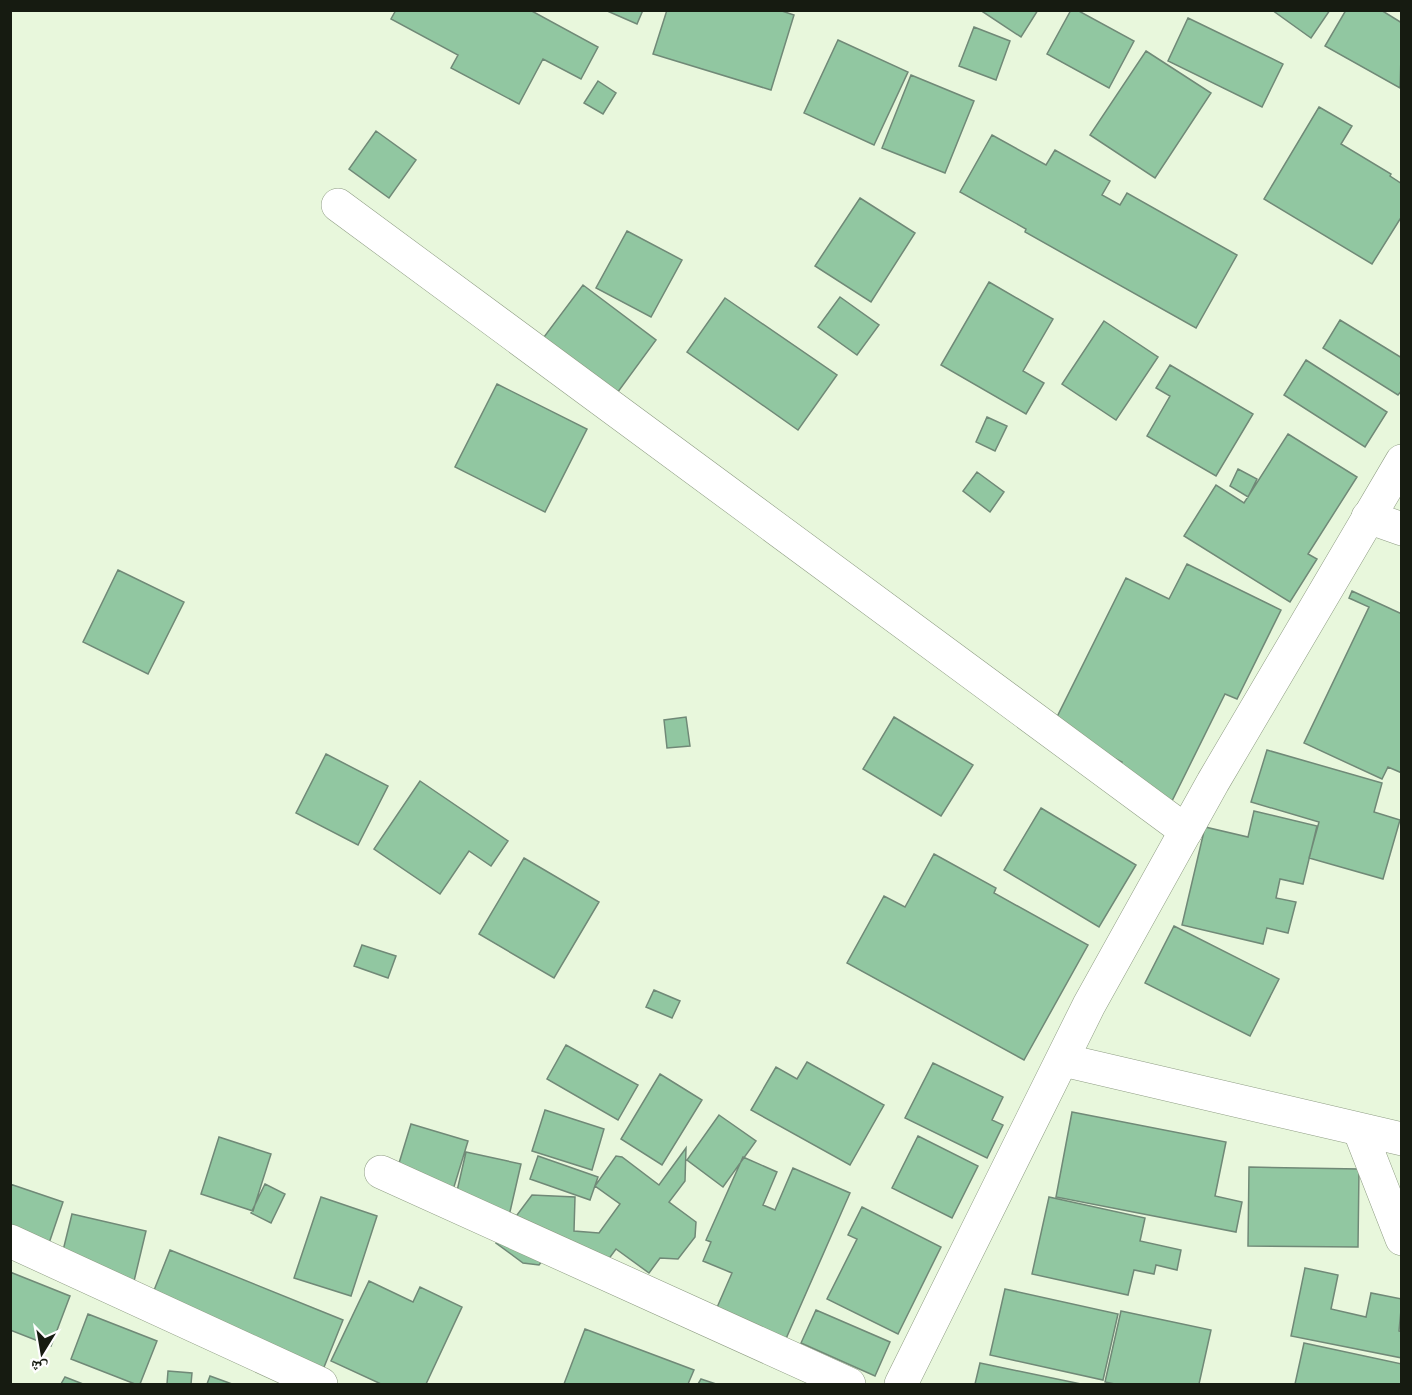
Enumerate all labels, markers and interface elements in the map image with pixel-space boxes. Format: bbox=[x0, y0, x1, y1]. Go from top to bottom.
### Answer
north arrow bbox=[12, 1323, 72, 1383]
text: ش bbox=[29, 1355, 50, 1379]

